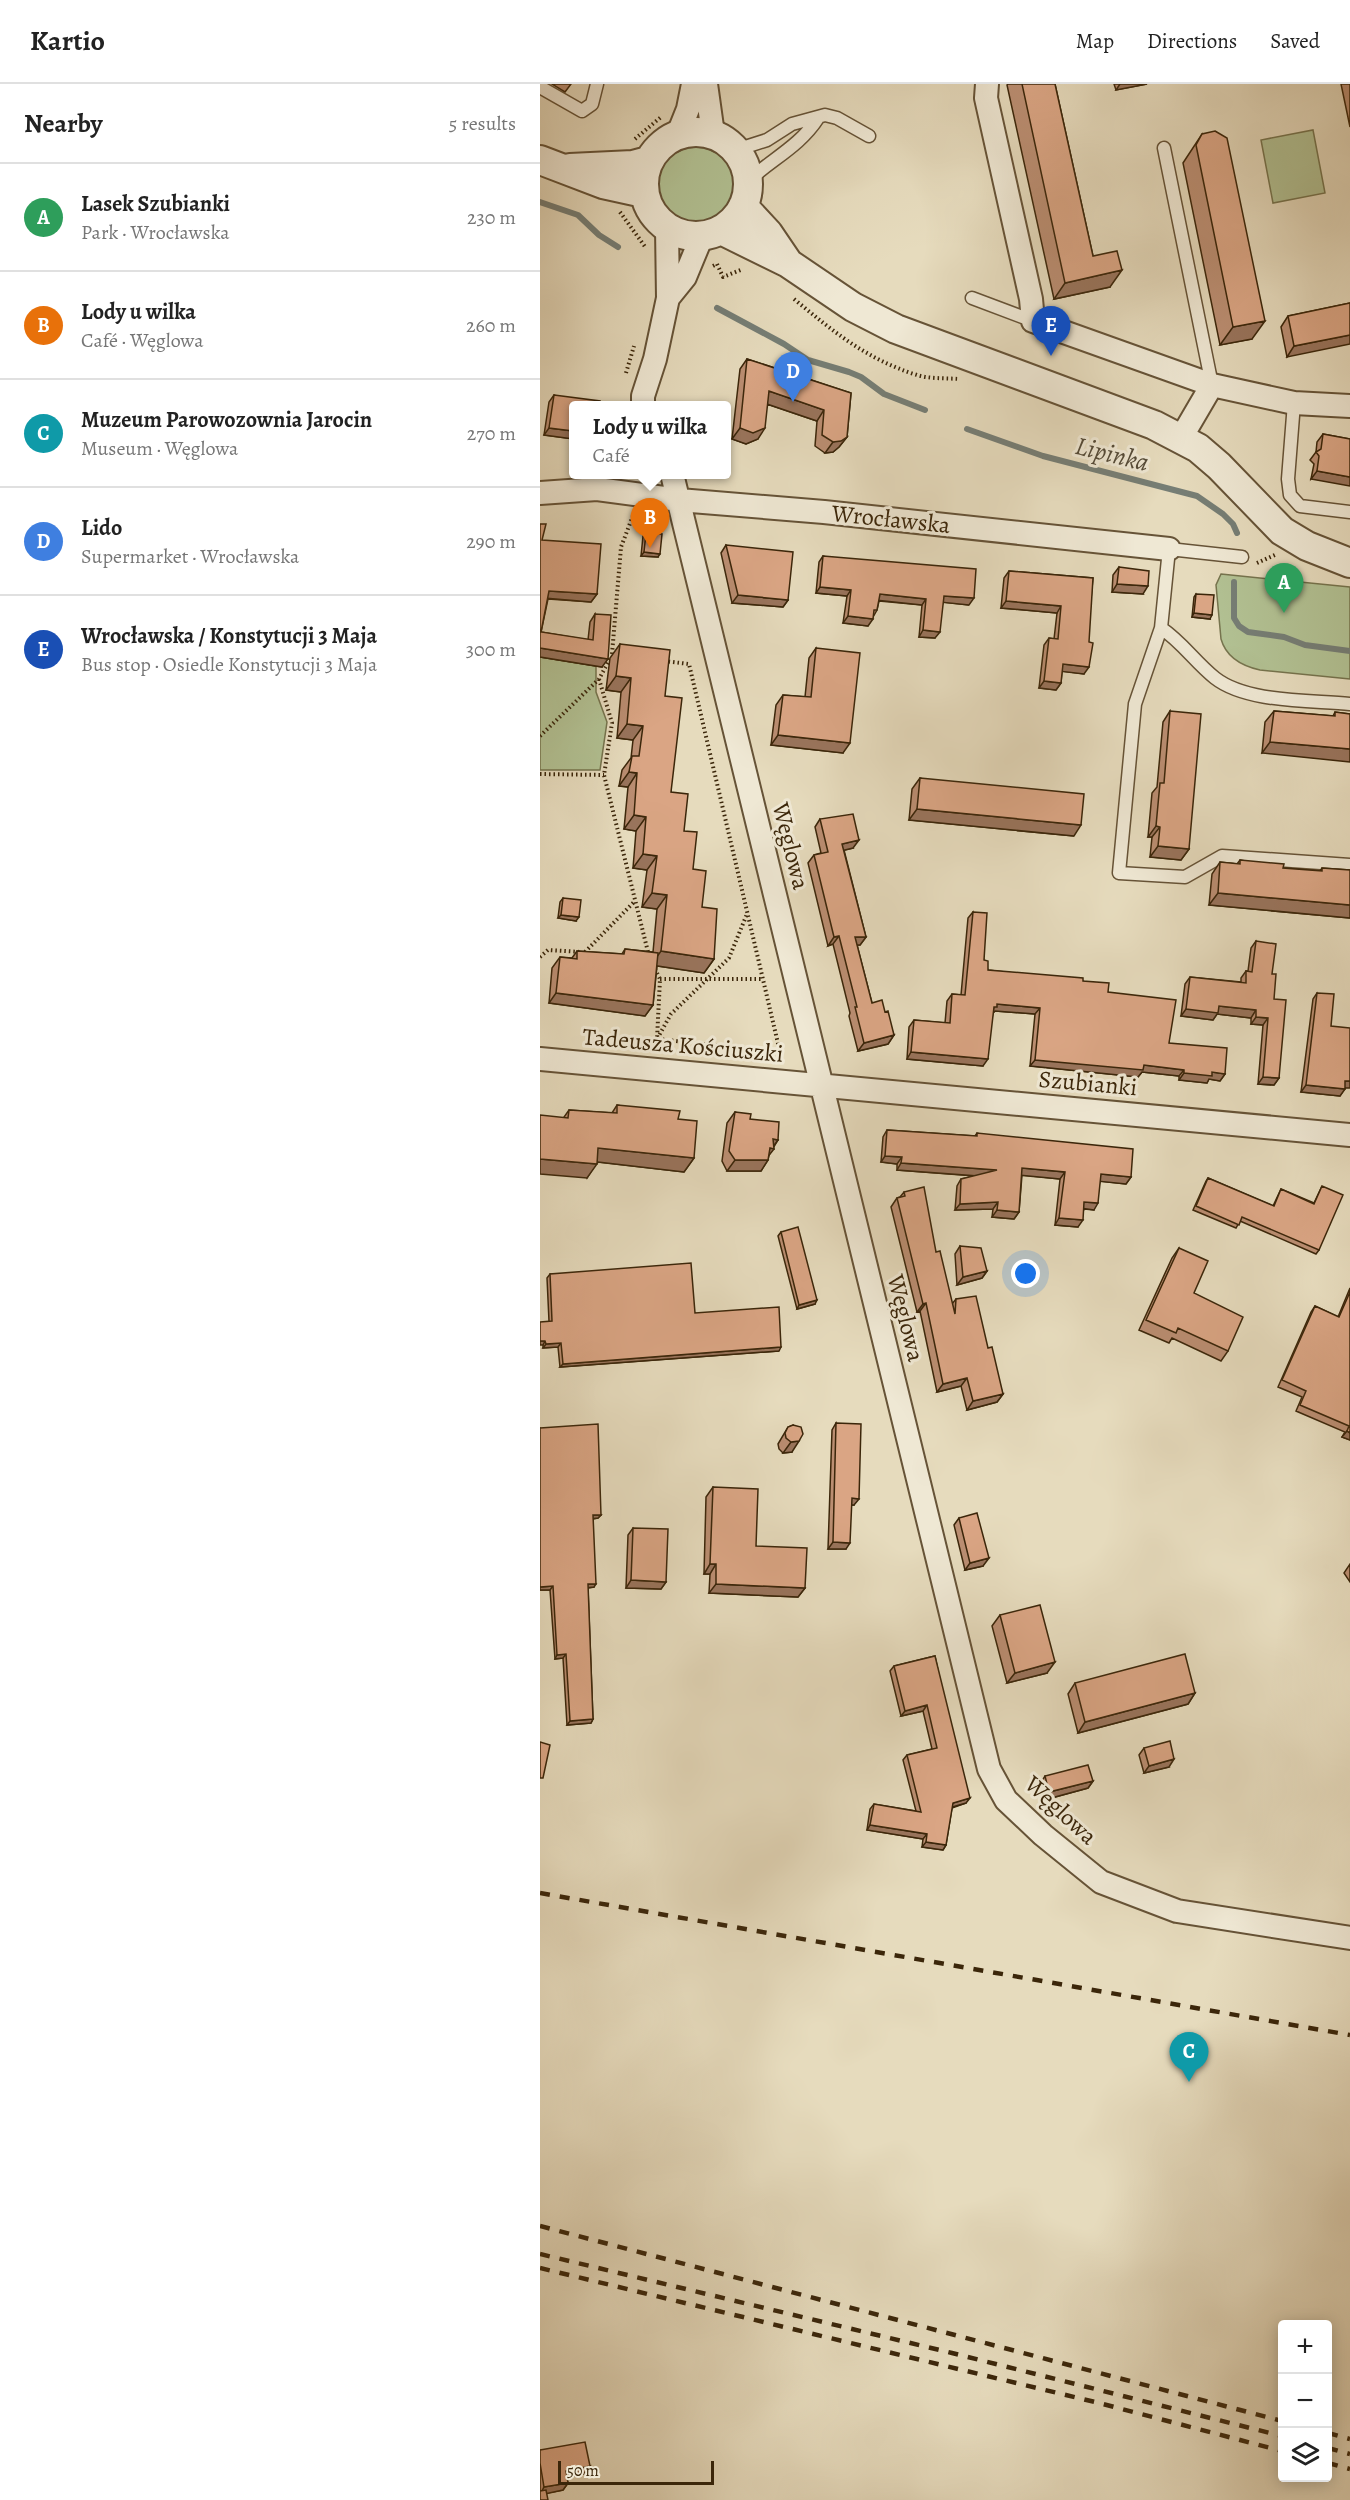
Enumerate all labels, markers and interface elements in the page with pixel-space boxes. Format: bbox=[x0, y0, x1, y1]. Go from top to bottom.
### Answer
text: Kartio bbox=[30, 22, 105, 60]
text: Map bbox=[1076, 27, 1114, 55]
text: Directions bbox=[1147, 27, 1237, 55]
text: Saved bbox=[1270, 27, 1320, 55]
text: Nearby bbox=[24, 106, 103, 141]
text: 5 results bbox=[449, 110, 516, 137]
text: Lasek Szubianki bbox=[81, 189, 230, 219]
text: A bbox=[37, 204, 50, 231]
text: 230 m bbox=[467, 204, 516, 231]
text: Park · Wrocławska bbox=[81, 219, 230, 246]
text: Lody u wilka bbox=[81, 297, 196, 327]
pin: E bbox=[1032, 306, 1070, 356]
text: B bbox=[37, 312, 50, 339]
text: 260 m bbox=[466, 312, 516, 339]
text: Café · Węglowa bbox=[81, 327, 203, 354]
pin: D bbox=[774, 352, 812, 402]
popup bbox=[569, 401, 731, 479]
text: Muzeum Parowozownia Jarocin bbox=[81, 405, 372, 435]
text: Lody u wilka bbox=[593, 412, 707, 442]
text: C bbox=[37, 420, 50, 447]
text: 270 m bbox=[467, 420, 516, 447]
water label: Lipinka bbox=[1072, 428, 1152, 480]
text: Museum · Węglowa bbox=[81, 435, 238, 462]
text: Café bbox=[593, 442, 630, 469]
street label: Wrocławska bbox=[829, 497, 953, 541]
pin: B bbox=[630, 498, 670, 548]
text: Lido bbox=[81, 513, 122, 543]
text: D bbox=[37, 528, 50, 555]
text: 290 m bbox=[466, 528, 516, 555]
text: Supermarket · Wrocławska bbox=[81, 543, 299, 570]
pin: A bbox=[1264, 564, 1304, 613]
text: Wrocławska / Konstytucji 3 Maja bbox=[81, 621, 377, 651]
text: E bbox=[38, 636, 49, 663]
text: 300 m bbox=[466, 636, 516, 663]
text: Bus stop · Osiedle Konstytucji 3 Maja bbox=[81, 651, 377, 678]
street label: Węglowa bbox=[765, 798, 817, 893]
street label: Tadeusza Kościuszki bbox=[581, 1020, 785, 1070]
street label: Szubianki bbox=[1037, 1063, 1139, 1103]
your location bbox=[1011, 1259, 1040, 1288]
street label: Węglowa bbox=[880, 1270, 932, 1365]
street label: Węglowa bbox=[1017, 1768, 1105, 1852]
pin: C bbox=[1170, 2032, 1208, 2082]
map controls bbox=[1278, 2320, 1332, 2482]
button: + bbox=[1278, 2320, 1332, 2374]
button: − bbox=[1278, 2374, 1332, 2428]
button: layers bbox=[1278, 2428, 1332, 2482]
scale bar bbox=[558, 2458, 714, 2486]
text: 50 m bbox=[567, 2460, 599, 2482]

